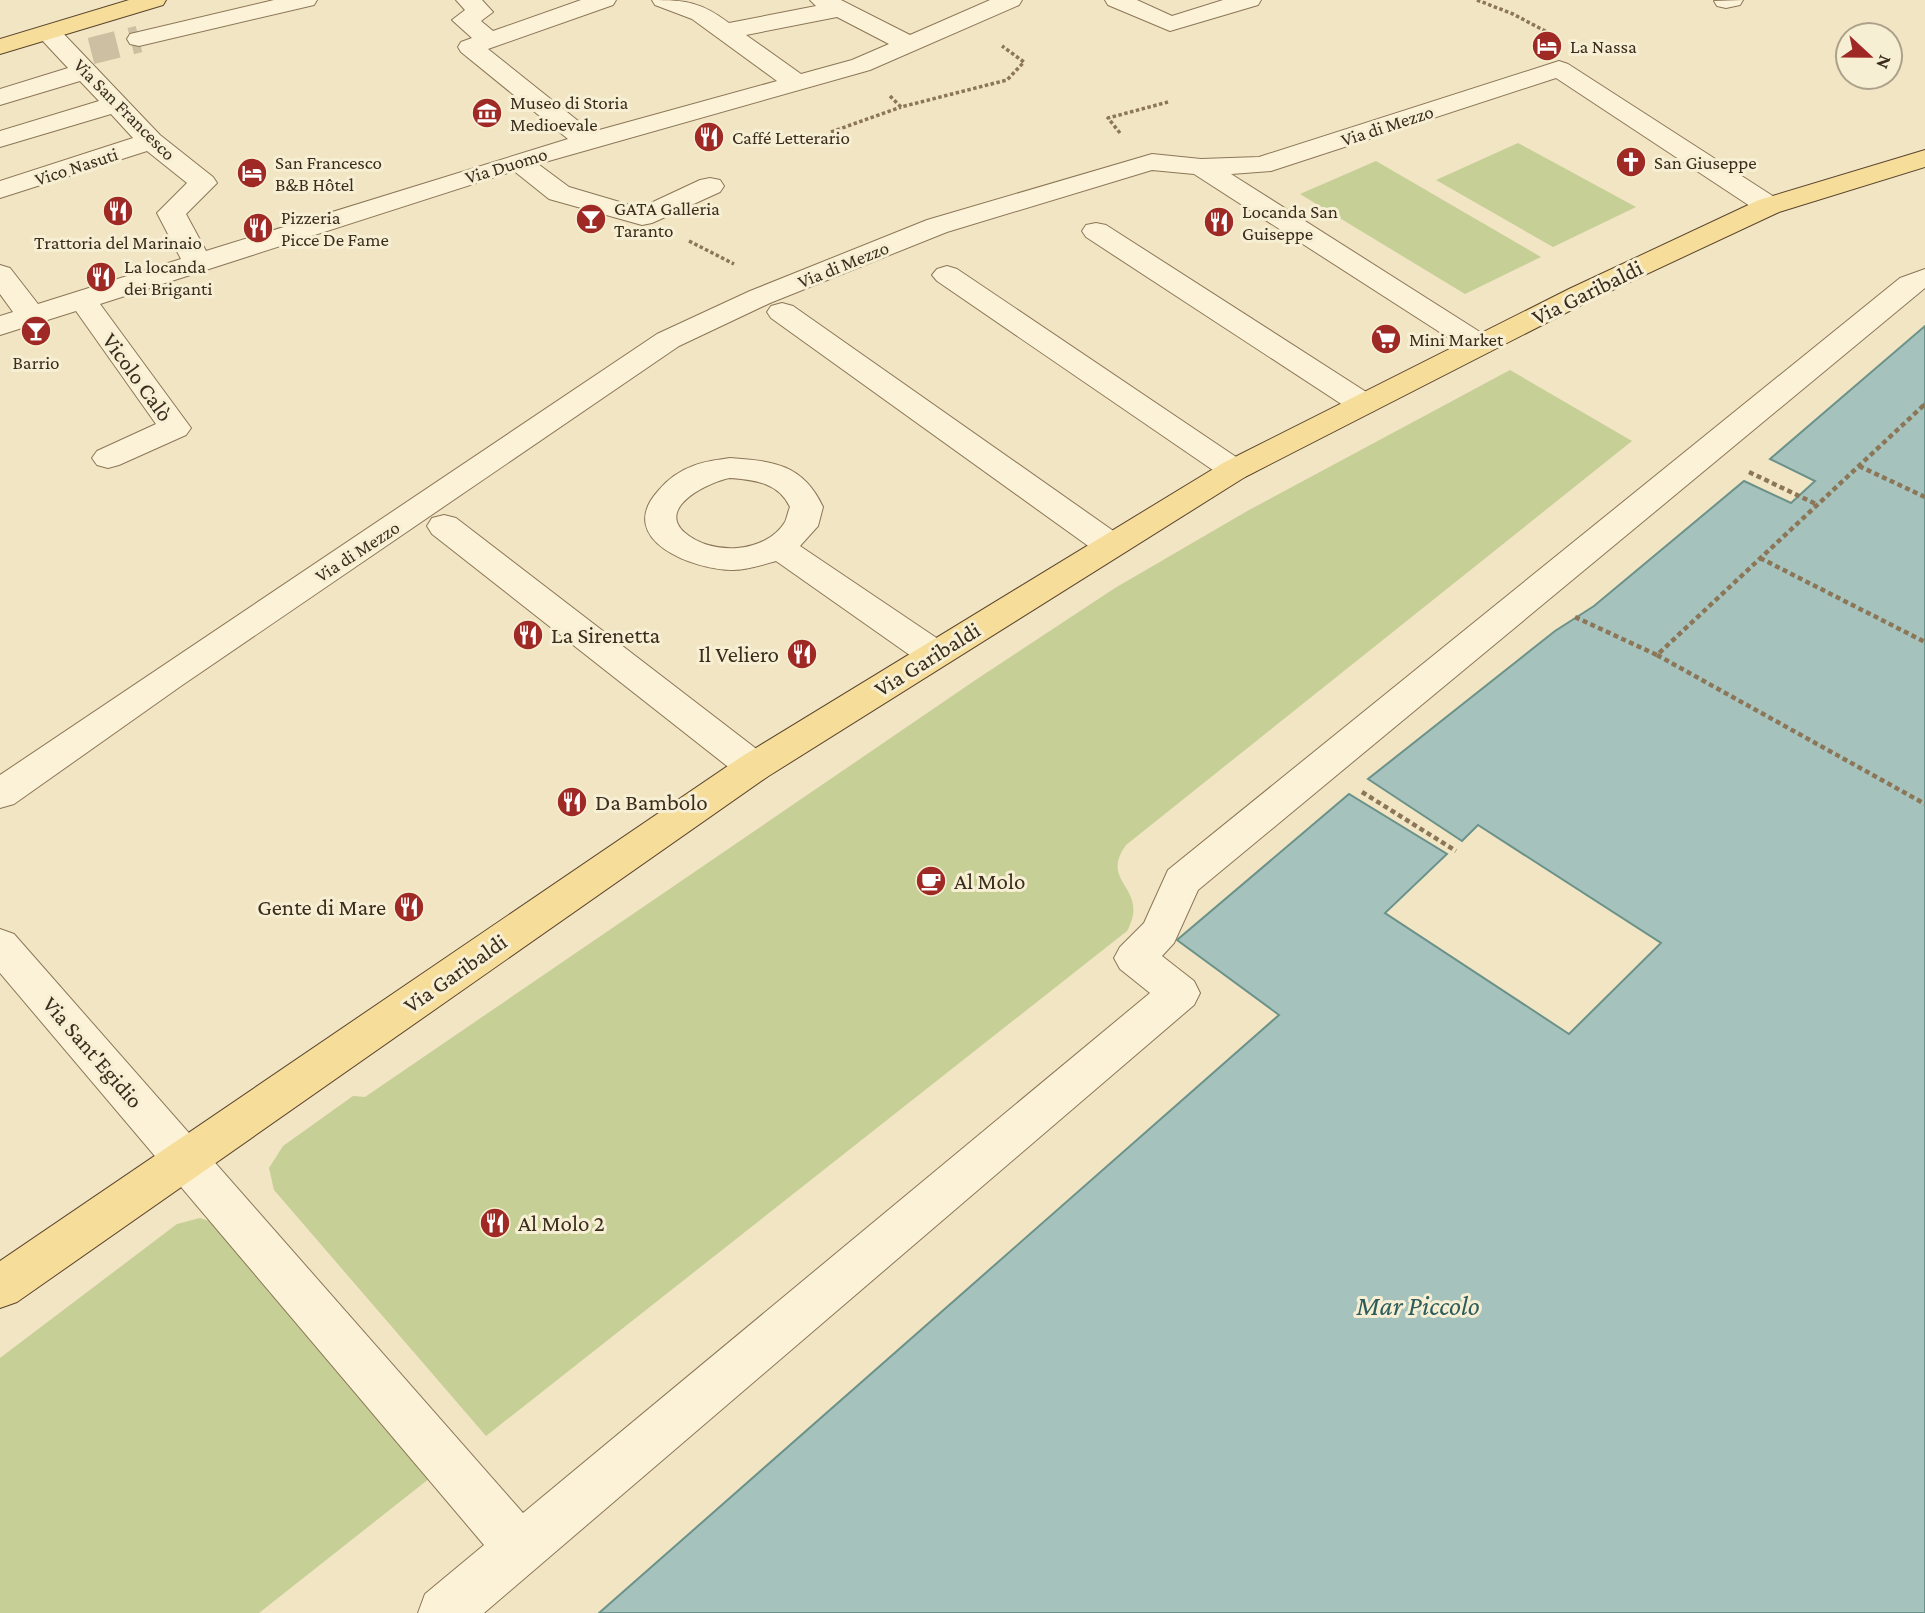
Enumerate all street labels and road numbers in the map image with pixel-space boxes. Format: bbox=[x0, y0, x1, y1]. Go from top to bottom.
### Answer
street label: Via San Francesco bbox=[70, 54, 180, 164]
street label: Via di Mezzo bbox=[1338, 101, 1436, 150]
street label: Vico Nasuti bbox=[32, 143, 120, 190]
street label: Via Duomo bbox=[463, 143, 550, 188]
street label: Via di Mezzo bbox=[795, 237, 892, 292]
street label: Via Garibaldi bbox=[1527, 254, 1647, 330]
street label: Vicolo Calò bbox=[97, 328, 179, 426]
street label: Via di Mezzo bbox=[311, 516, 403, 586]
street label: Via Garibaldi bbox=[869, 616, 985, 702]
street label: Via Garibaldi bbox=[398, 928, 512, 1018]
street label: Via Sant'Egidio bbox=[37, 991, 149, 1113]

